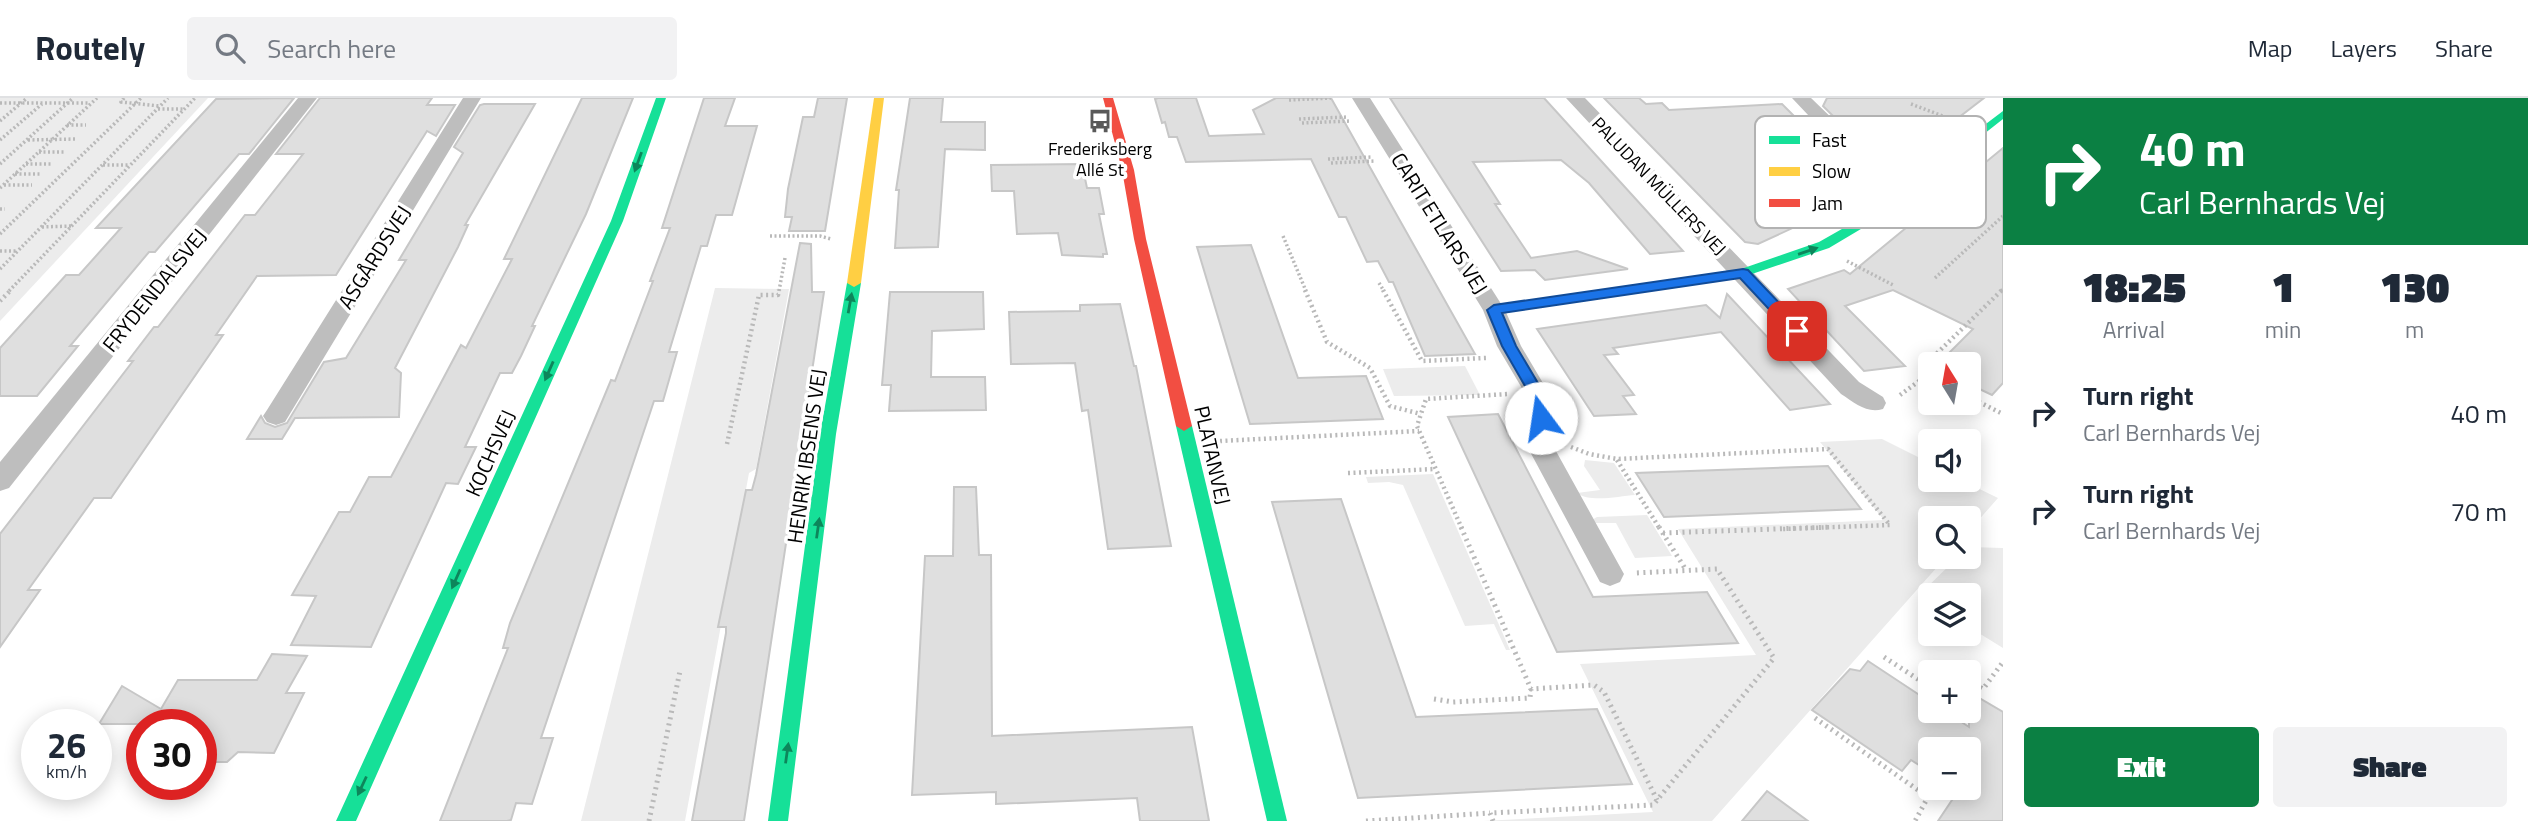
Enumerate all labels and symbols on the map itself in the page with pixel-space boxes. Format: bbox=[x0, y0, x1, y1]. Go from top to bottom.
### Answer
bus stop icon: Frederiksberg Allé St bbox=[1086, 107, 1114, 135]
street label: PALUDAN MÜLLERS VEJ bbox=[1586, 111, 1732, 261]
legend bbox=[1755, 116, 1986, 228]
text: Fast bbox=[1812, 125, 1847, 154]
place label: Frederiksberg Allé St bbox=[1048, 135, 1152, 183]
street label: CARIT ETLARS VEJ bbox=[1384, 146, 1496, 300]
one-way arrow bbox=[632, 152, 643, 173]
text: Slow bbox=[1812, 156, 1851, 185]
text: Jam bbox=[1812, 188, 1843, 217]
street label: ASGÅRDSVEJ bbox=[329, 199, 419, 315]
street label: FRYDENDALSVEJ bbox=[94, 221, 214, 359]
one-way arrow bbox=[1797, 245, 1818, 256]
one-way arrow bbox=[844, 292, 855, 314]
pin bbox=[1767, 301, 1827, 361]
north arrow bbox=[1918, 352, 1981, 415]
one-way arrow bbox=[543, 361, 554, 382]
street label: HENRIK IBSENS VEJ bbox=[778, 367, 834, 545]
position arrow bbox=[1504, 381, 1578, 455]
street label: PLATANVEJ bbox=[1186, 402, 1240, 508]
street label: KOCHSVEJ bbox=[457, 404, 523, 502]
one-way arrow bbox=[812, 517, 823, 539]
one-way arrow bbox=[450, 569, 462, 589]
speed limit sign: 30 bbox=[126, 709, 217, 800]
one-way arrow bbox=[781, 742, 792, 764]
one-way arrow bbox=[357, 776, 368, 796]

